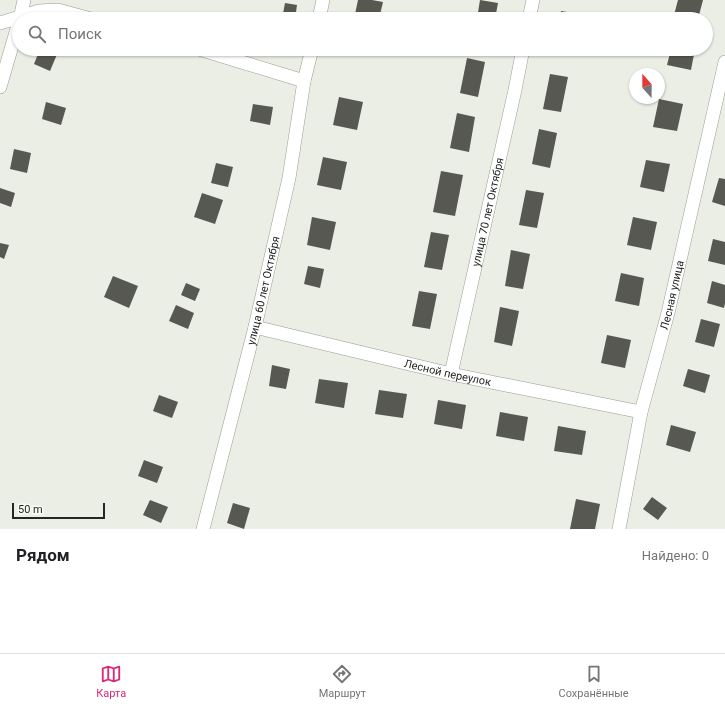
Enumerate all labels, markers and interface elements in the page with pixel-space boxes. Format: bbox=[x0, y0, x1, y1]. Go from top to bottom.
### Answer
search box bbox=[12, 12, 713, 56]
icon: search bbox=[26, 23, 48, 45]
text: Поиск bbox=[58, 25, 102, 43]
north arrow bbox=[629, 68, 665, 104]
street label: улица 70 лет Октября bbox=[469, 156, 507, 268]
street label: улица 60 лет Октября bbox=[245, 235, 283, 346]
street label: Лесная улица bbox=[658, 259, 687, 331]
street label: Лесной переулок bbox=[403, 357, 492, 389]
scale bar bbox=[12, 501, 105, 520]
text: 50 m bbox=[18, 503, 43, 516]
text: Рядом bbox=[16, 545, 70, 565]
text: Найдено: 0 bbox=[642, 548, 709, 563]
tab: Карта bbox=[96, 663, 126, 700]
tab: Маршрут bbox=[319, 663, 366, 700]
tab: Сохранённые bbox=[559, 663, 629, 700]

